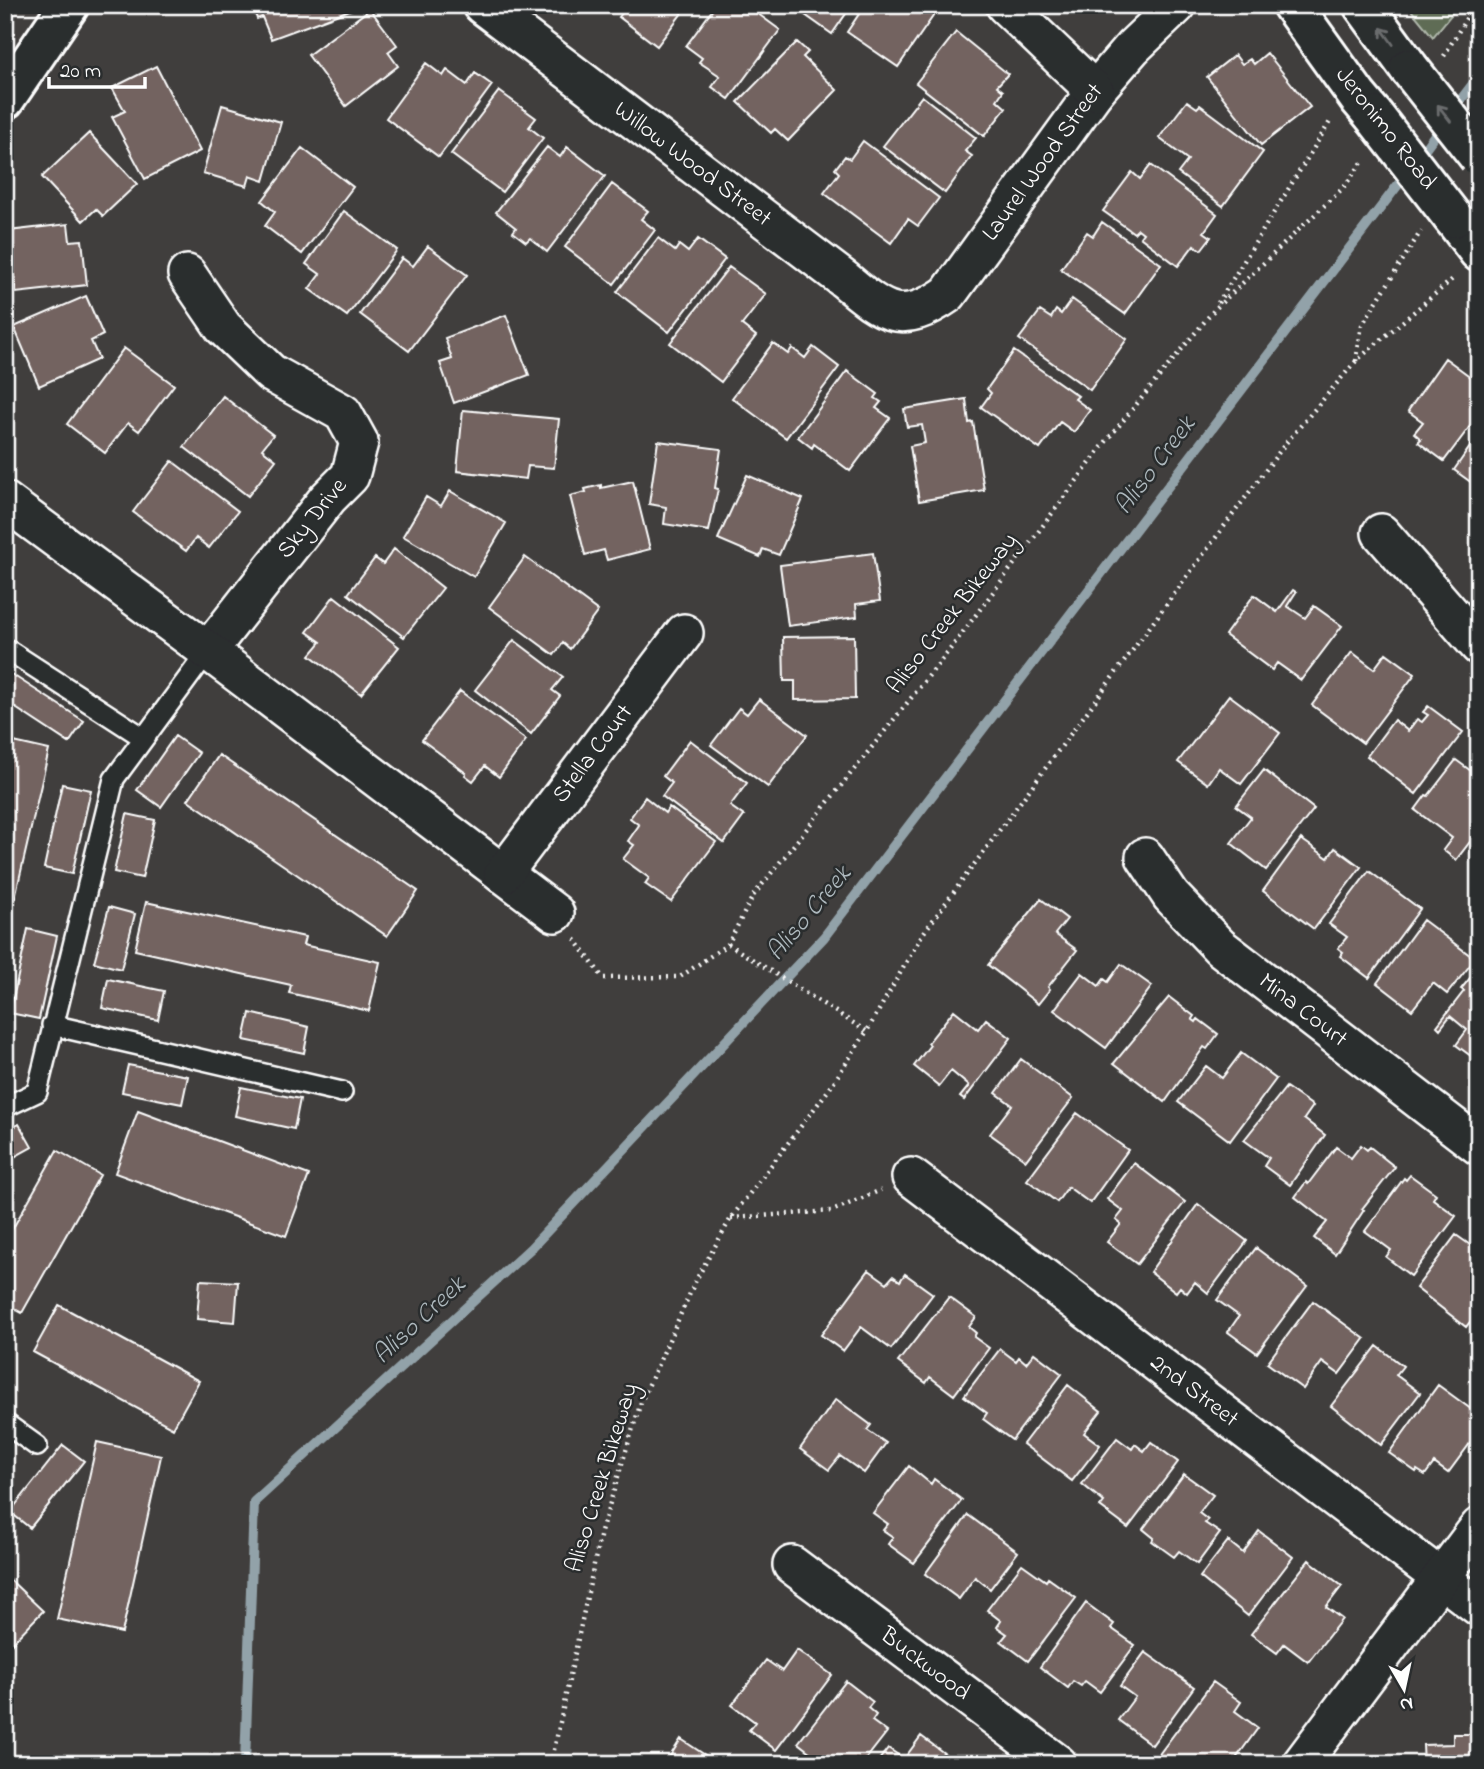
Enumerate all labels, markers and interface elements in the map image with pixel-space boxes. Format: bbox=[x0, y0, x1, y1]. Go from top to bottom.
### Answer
one-way arrow bbox=[1379, 27, 1394, 46]
scale bar bbox=[49, 46, 145, 90]
text: 20 m bbox=[60, 57, 101, 87]
street label: Jeronimo Road bbox=[1326, 60, 1445, 198]
street label: Laurel Wood Street bbox=[974, 76, 1112, 249]
street label: Willow Wood Street bbox=[606, 93, 779, 236]
one-way arrow bbox=[1436, 104, 1451, 122]
water label: Aliso Creek bbox=[1106, 407, 1207, 523]
street label: Sky Drive bbox=[269, 471, 358, 568]
street label: Aliso Creek Bikeway bbox=[879, 526, 1028, 703]
street label: Stella Court bbox=[544, 697, 642, 811]
water label: Aliso Creek bbox=[758, 856, 863, 970]
street label: Mina Court bbox=[1251, 965, 1355, 1056]
water label: Aliso Creek bbox=[365, 1267, 476, 1374]
street label: 2nd Street bbox=[1142, 1346, 1246, 1437]
street label: Aliso Creek Bikeway bbox=[558, 1379, 649, 1577]
street label: Buckwood bbox=[872, 1618, 978, 1710]
north arrow bbox=[1368, 1654, 1438, 1724]
text: N bbox=[1398, 1689, 1415, 1718]

